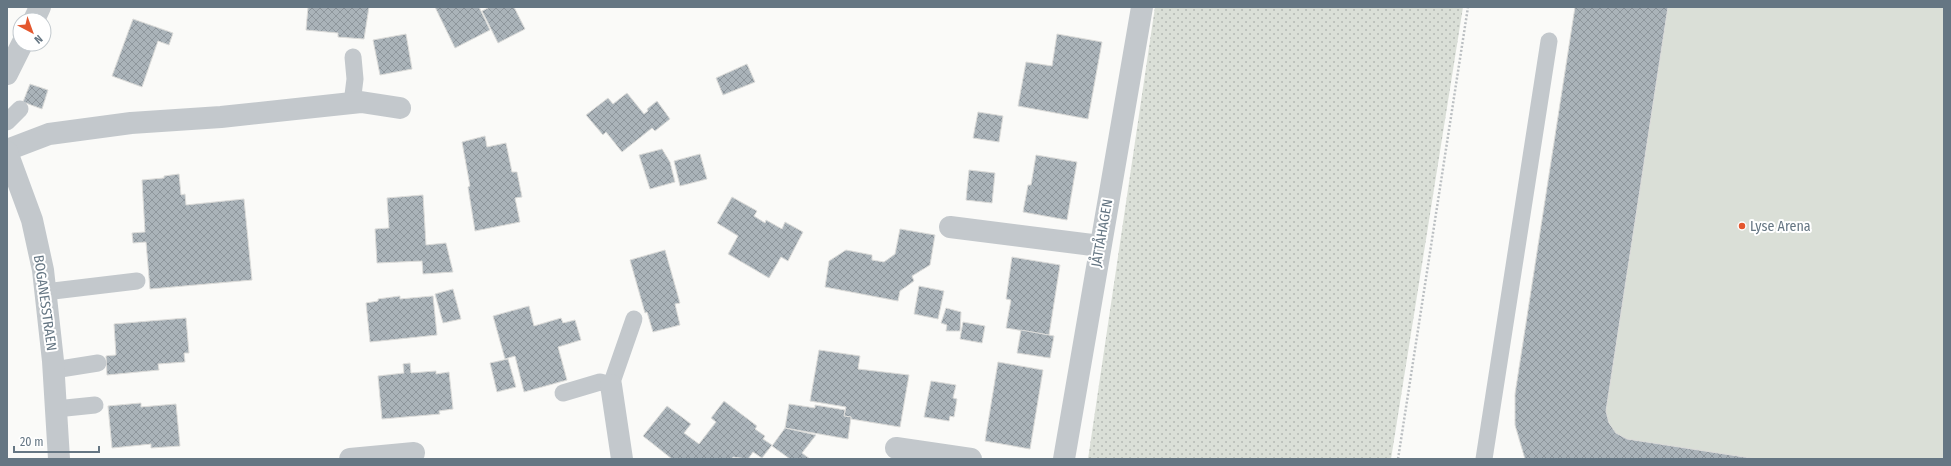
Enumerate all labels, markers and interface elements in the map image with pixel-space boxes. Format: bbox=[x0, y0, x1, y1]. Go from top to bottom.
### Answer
north arrow bbox=[12, 12, 52, 52]
text: N bbox=[31, 32, 45, 46]
street label: JÅTTÅHAGEN bbox=[1087, 197, 1116, 268]
place label: Lyse Arena bbox=[1750, 218, 1811, 235]
marker: Lyse Arena bbox=[1737, 221, 1747, 231]
street label: BOGANESSTRAEN bbox=[30, 254, 60, 352]
scale bar bbox=[14, 428, 99, 454]
text: 20 m bbox=[20, 435, 44, 449]

